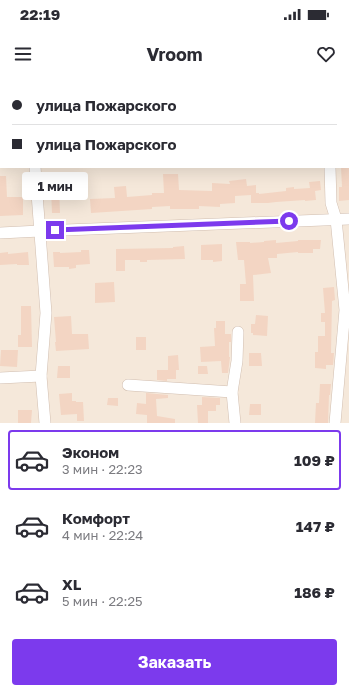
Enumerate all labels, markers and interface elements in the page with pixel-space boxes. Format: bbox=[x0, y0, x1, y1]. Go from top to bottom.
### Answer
text: 22:19 bbox=[20, 5, 60, 23]
icon: menu bbox=[12, 43, 34, 65]
text: Vroom bbox=[146, 43, 203, 65]
icon: heart bbox=[315, 43, 337, 65]
text: улица Пожарского bbox=[36, 96, 177, 114]
text: улица Пожарского bbox=[36, 135, 177, 153]
callout: 1 мин bbox=[22, 172, 88, 200]
text: 1 мин bbox=[37, 178, 73, 194]
route start bbox=[280, 212, 298, 230]
route end bbox=[46, 221, 64, 239]
icon: car bbox=[14, 442, 50, 478]
text: Эконом bbox=[62, 443, 119, 461]
text: 109 ₽ bbox=[294, 451, 335, 469]
text: 3 мин · 22:23 bbox=[62, 461, 143, 477]
icon: car bbox=[14, 508, 50, 544]
text: Комфорт bbox=[62, 509, 130, 527]
text: 147 ₽ bbox=[296, 517, 335, 535]
text: 4 мин · 22:24 bbox=[62, 527, 143, 543]
icon: car bbox=[14, 574, 50, 610]
text: XL bbox=[62, 575, 81, 593]
text: 186 ₽ bbox=[294, 583, 335, 601]
text: 5 мин · 22:25 bbox=[62, 593, 142, 609]
button: Заказать bbox=[12, 639, 337, 685]

